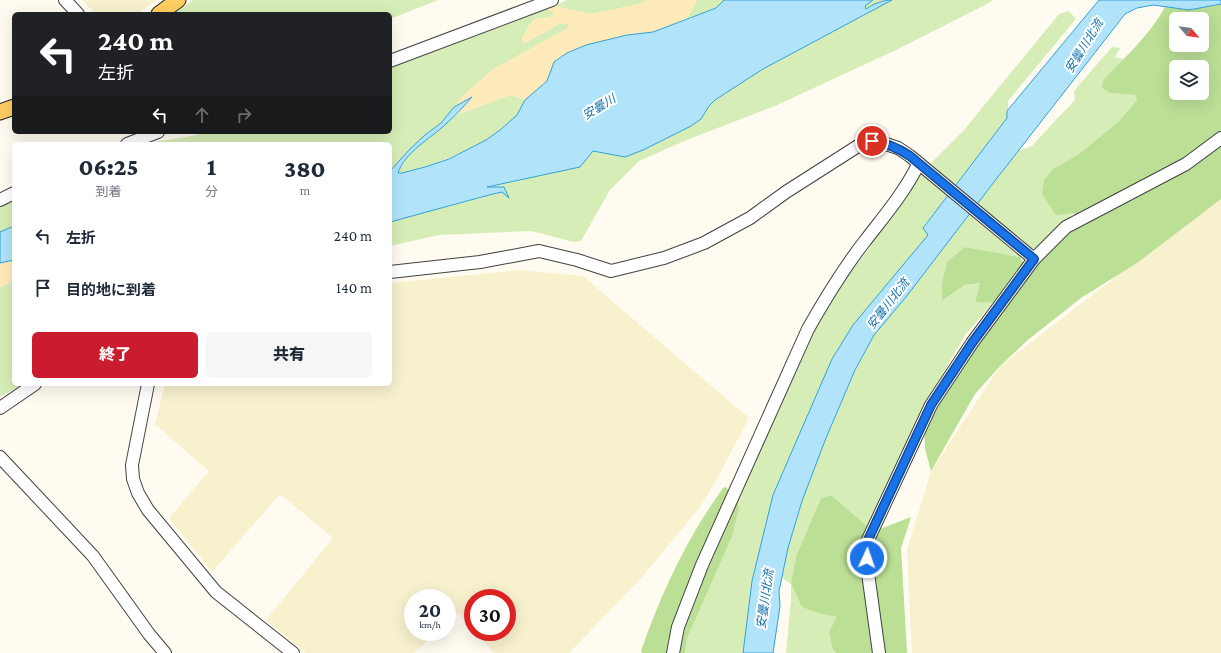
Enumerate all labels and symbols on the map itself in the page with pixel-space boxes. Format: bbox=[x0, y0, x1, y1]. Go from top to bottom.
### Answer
north arrow bbox=[1169, 12, 1209, 52]
water label: 安曇川北流 bbox=[1062, 15, 1107, 75]
water label: 安曇川 bbox=[580, 91, 620, 122]
pin bbox=[855, 124, 889, 158]
water label: 安曇川北流 bbox=[864, 274, 913, 332]
position arrow bbox=[846, 537, 888, 579]
water label: 安曇川北流 bbox=[754, 566, 776, 630]
speed limit sign: 30 bbox=[464, 589, 516, 641]

